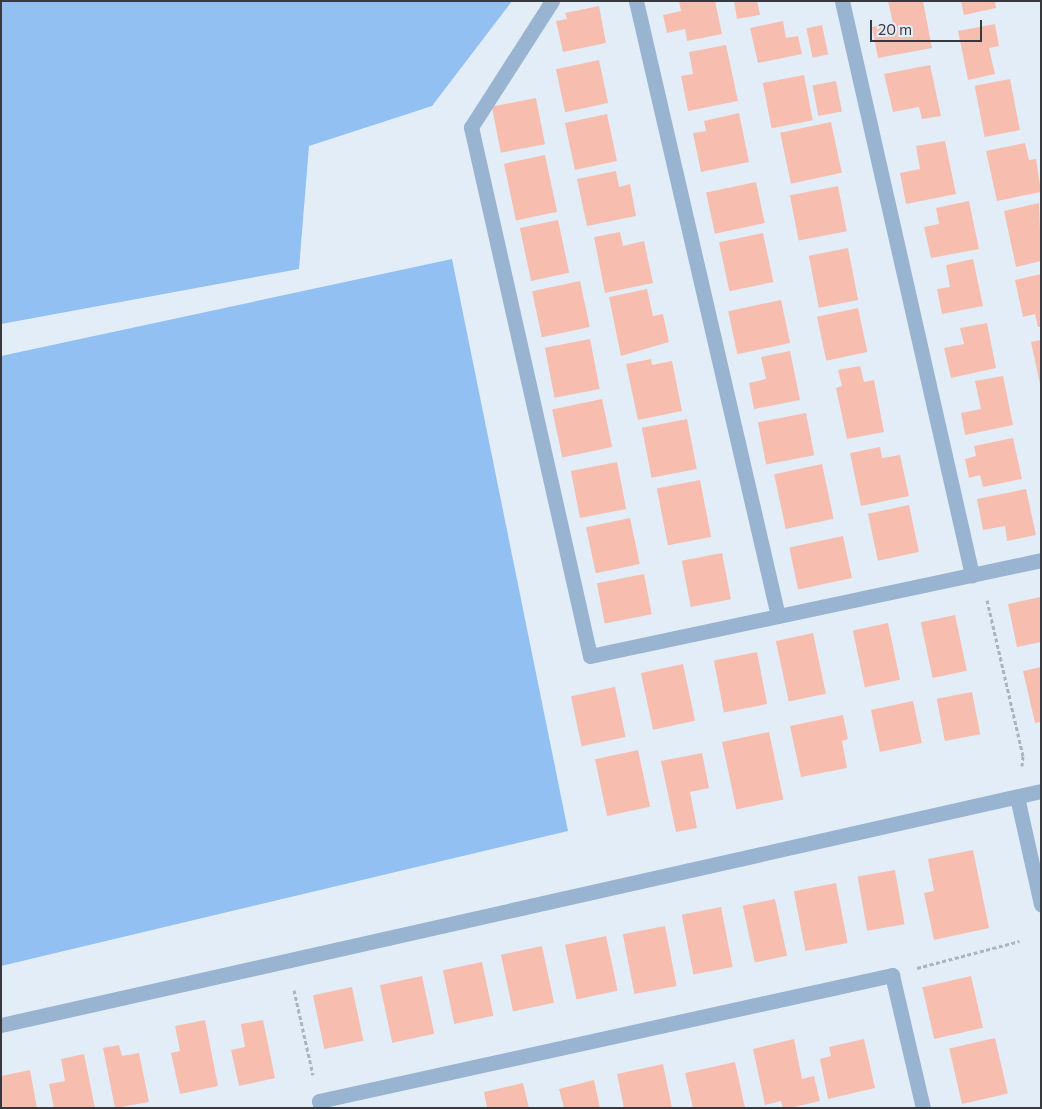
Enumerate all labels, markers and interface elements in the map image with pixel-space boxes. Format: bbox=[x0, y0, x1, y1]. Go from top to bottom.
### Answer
scale bar bbox=[872, 10, 984, 42]
text: 20 m bbox=[878, 20, 912, 38]

